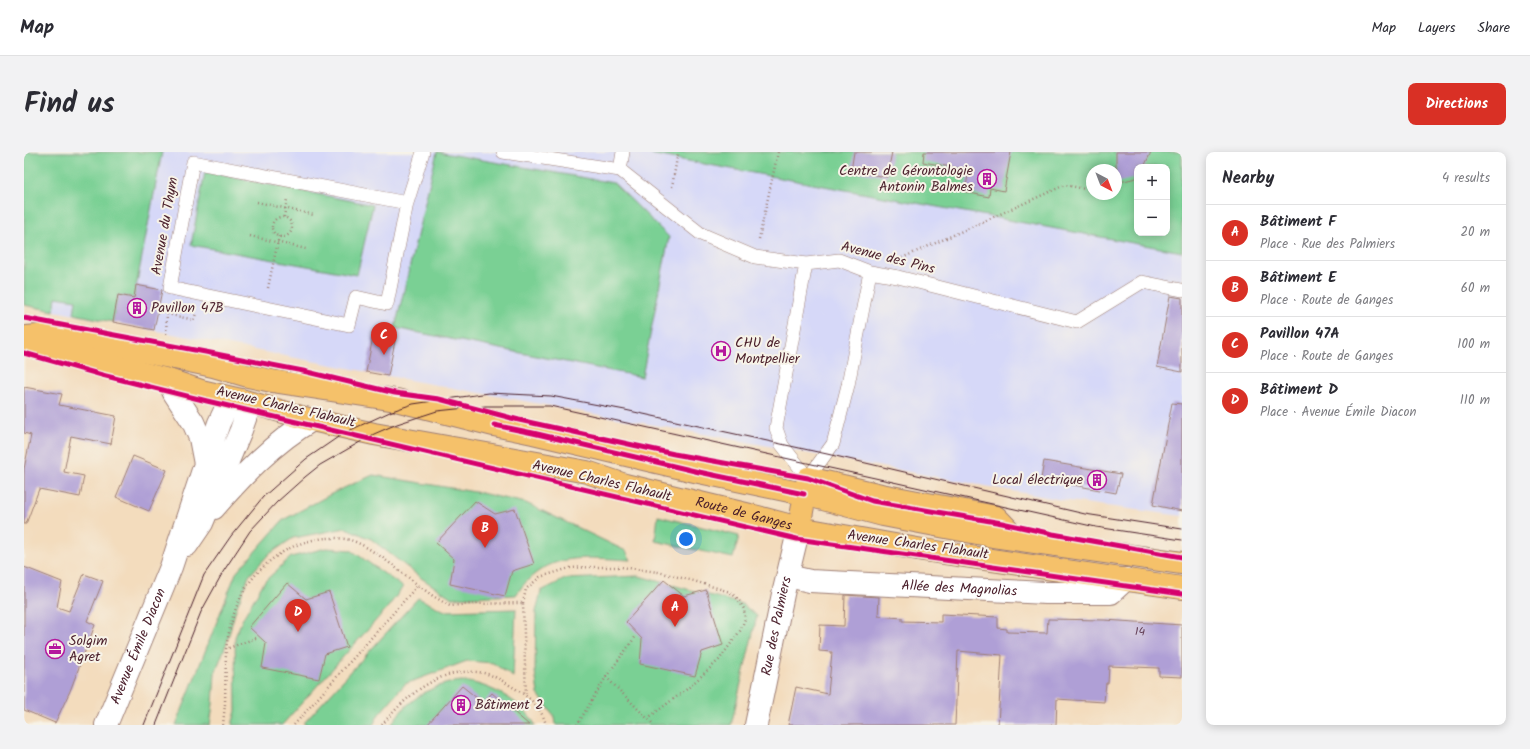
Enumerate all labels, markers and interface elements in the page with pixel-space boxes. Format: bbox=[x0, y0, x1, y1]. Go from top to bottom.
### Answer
text: Map bbox=[20, 13, 54, 43]
text: Map bbox=[1372, 17, 1396, 39]
text: Layers bbox=[1418, 17, 1456, 39]
text: Share bbox=[1478, 17, 1510, 39]
text: Find us bbox=[24, 82, 115, 127]
button: Directions bbox=[1408, 83, 1506, 125]
place label: Centre de Gérontologie Antonin Balmes bbox=[839, 160, 974, 198]
north arrow bbox=[1086, 164, 1122, 200]
map controls bbox=[1134, 164, 1170, 236]
button: + bbox=[1134, 164, 1170, 200]
text: Nearby bbox=[1222, 165, 1274, 192]
building icon: Centre de Gérontologie Antonin Balmes bbox=[976, 168, 998, 190]
text: 4 results bbox=[1442, 168, 1490, 189]
street label: Avenue du Thym bbox=[146, 175, 184, 277]
button: − bbox=[1134, 200, 1170, 236]
text: Bâtiment F bbox=[1260, 210, 1336, 234]
text: A bbox=[1231, 222, 1239, 243]
text: 20 m bbox=[1460, 222, 1490, 243]
text: Place · Rue des Palmiers bbox=[1260, 234, 1395, 255]
street label: Avenue des Pins bbox=[839, 236, 937, 280]
text: Bâtiment E bbox=[1260, 266, 1337, 290]
text: B bbox=[1231, 278, 1239, 299]
text: 60 m bbox=[1461, 278, 1490, 299]
text: Place · Route de Ganges bbox=[1260, 290, 1393, 311]
building icon: Pavillon 47B bbox=[126, 297, 148, 319]
place label: Pavillon 47B bbox=[151, 297, 224, 319]
pin: C bbox=[371, 322, 397, 355]
text: Pavillon 47A bbox=[1260, 322, 1340, 346]
place label: CHU de Montpellier bbox=[735, 332, 801, 370]
text: C bbox=[1231, 334, 1239, 355]
text: 100 m bbox=[1457, 334, 1490, 355]
hospital icon: CHU de Montpellier bbox=[710, 340, 732, 362]
text: Place · Route de Ganges bbox=[1260, 346, 1393, 367]
text: Bâtiment D bbox=[1260, 378, 1338, 402]
street label: Avenue Charles Flahault bbox=[214, 380, 358, 434]
text: D bbox=[1231, 390, 1239, 411]
text: 110 m bbox=[1460, 390, 1490, 411]
text: Place · Avenue Émile Diacon bbox=[1260, 402, 1416, 423]
street label: Avenue Charles Flahault bbox=[530, 454, 674, 508]
place label: Local électrique bbox=[992, 469, 1084, 491]
building icon: Local électrique bbox=[1086, 469, 1108, 491]
street label: Route de Ganges bbox=[693, 491, 795, 537]
pin: B bbox=[472, 515, 498, 548]
street label: Avenue Charles Flahault bbox=[846, 524, 991, 566]
your location bbox=[676, 529, 696, 549]
street label: Rue des Palmiers bbox=[755, 574, 798, 678]
street label: Allée des Magnolias bbox=[901, 575, 1018, 603]
street label: Avenue Émile Diacon bbox=[105, 585, 172, 708]
pin: A bbox=[662, 594, 688, 627]
pin: D bbox=[285, 599, 311, 632]
house number: 14 bbox=[1135, 622, 1146, 641]
place label: Solgim Agret bbox=[69, 630, 107, 668]
office icon: Solgim Agret bbox=[44, 638, 66, 660]
building icon: Bâtiment 2 bbox=[450, 694, 472, 716]
place label: Bâtiment 2 bbox=[475, 694, 543, 716]

